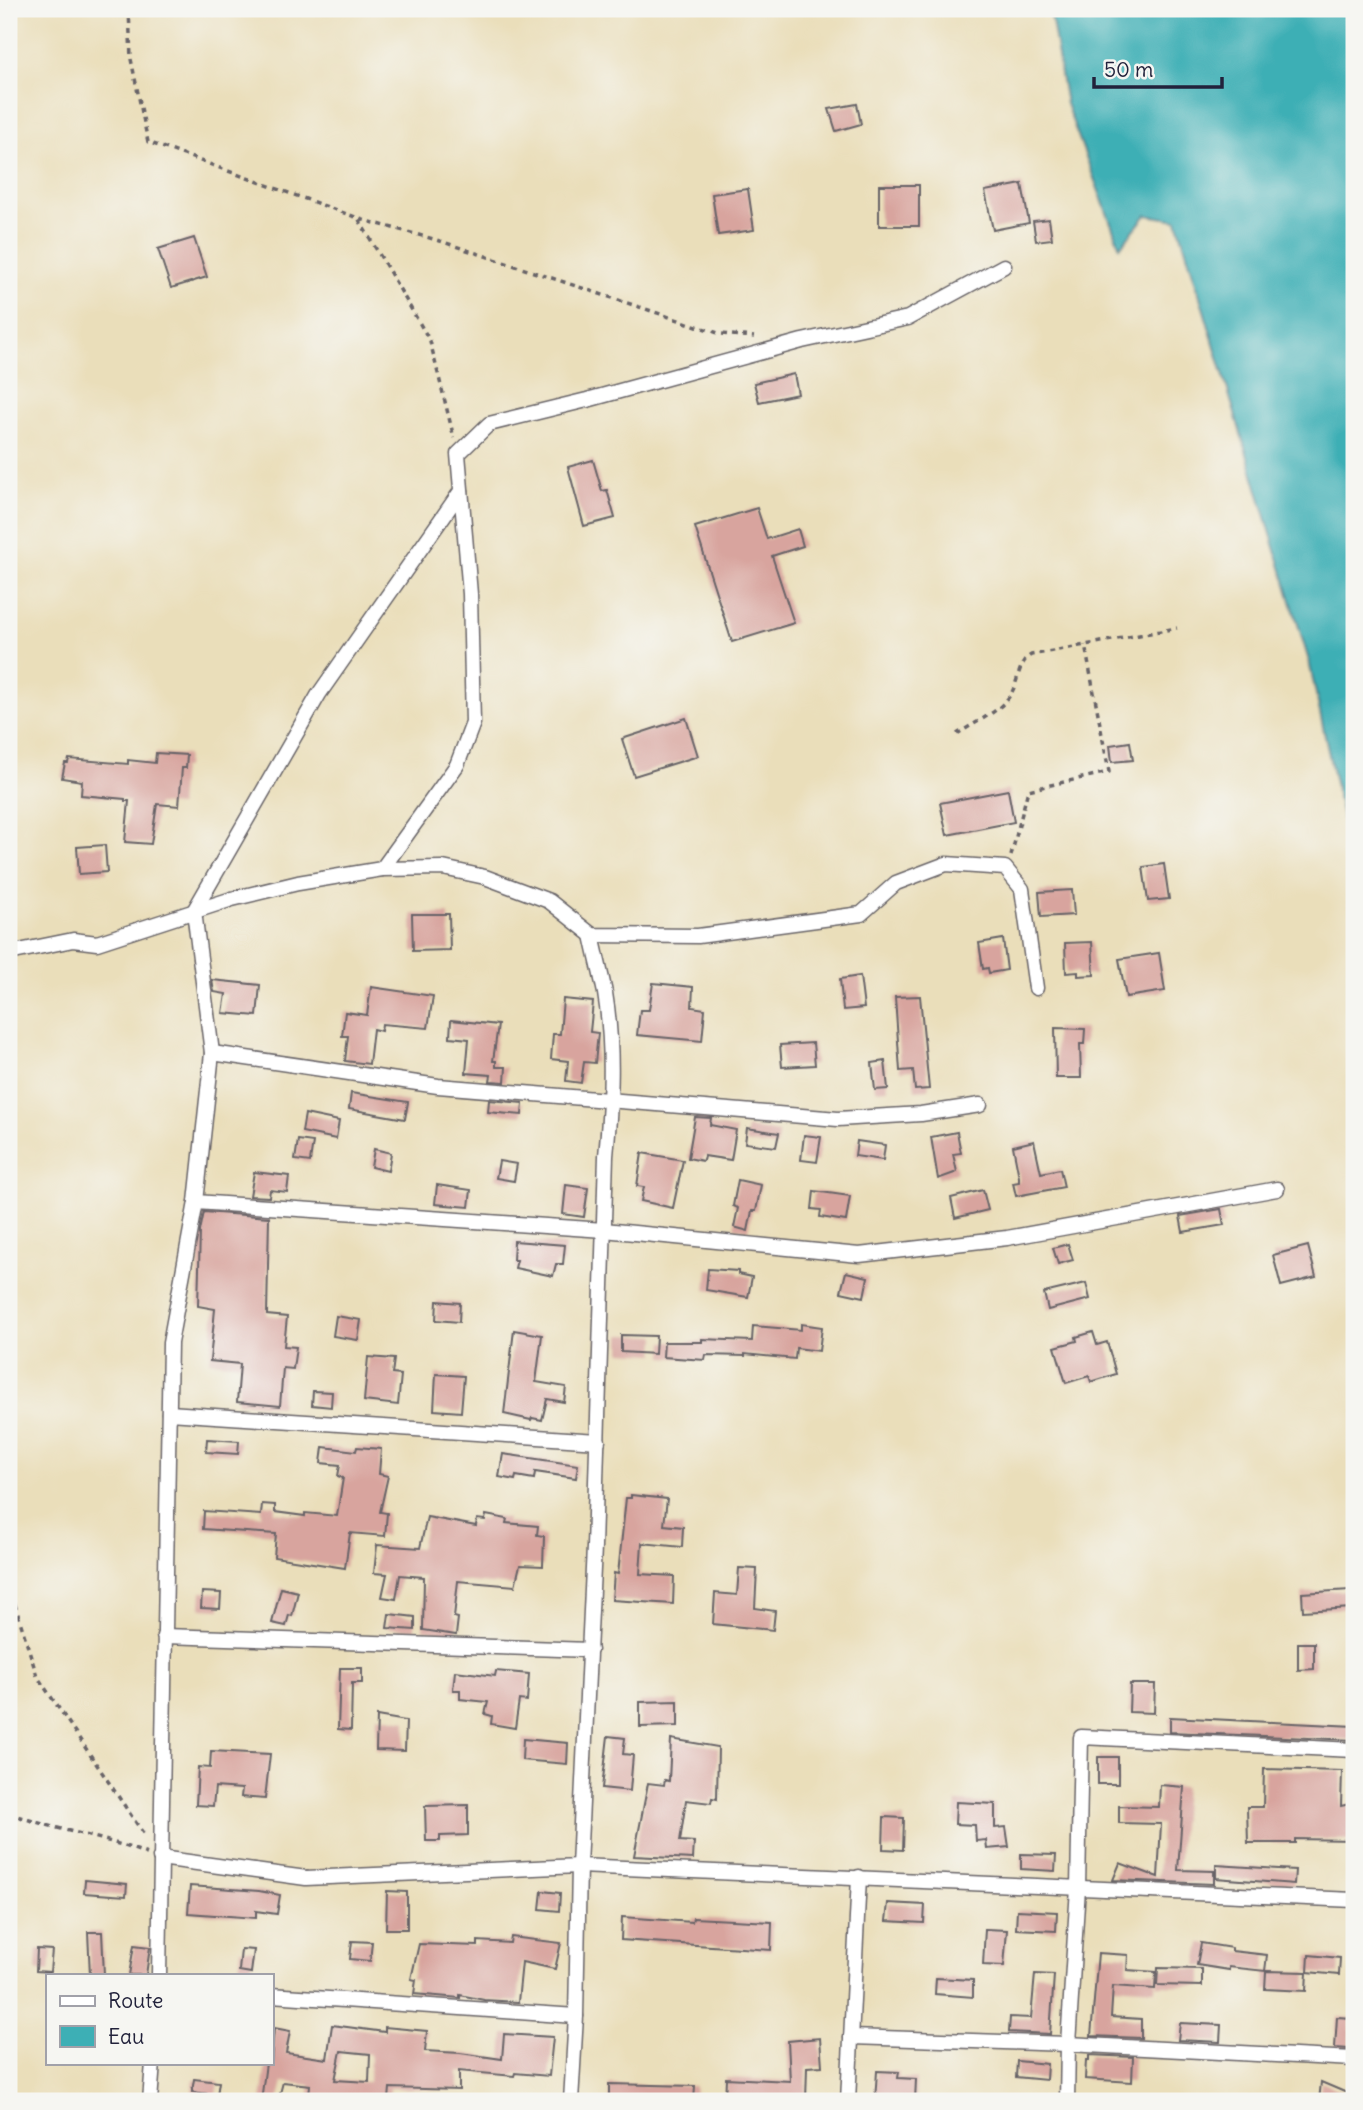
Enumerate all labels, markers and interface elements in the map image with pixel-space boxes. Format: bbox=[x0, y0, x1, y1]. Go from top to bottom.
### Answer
scale bar bbox=[1094, 46, 1221, 90]
text: 50 m bbox=[1104, 56, 1153, 83]
legend bbox=[46, 1974, 273, 2064]
text: Route bbox=[108, 1987, 163, 2014]
text: Eau bbox=[108, 2023, 144, 2050]

